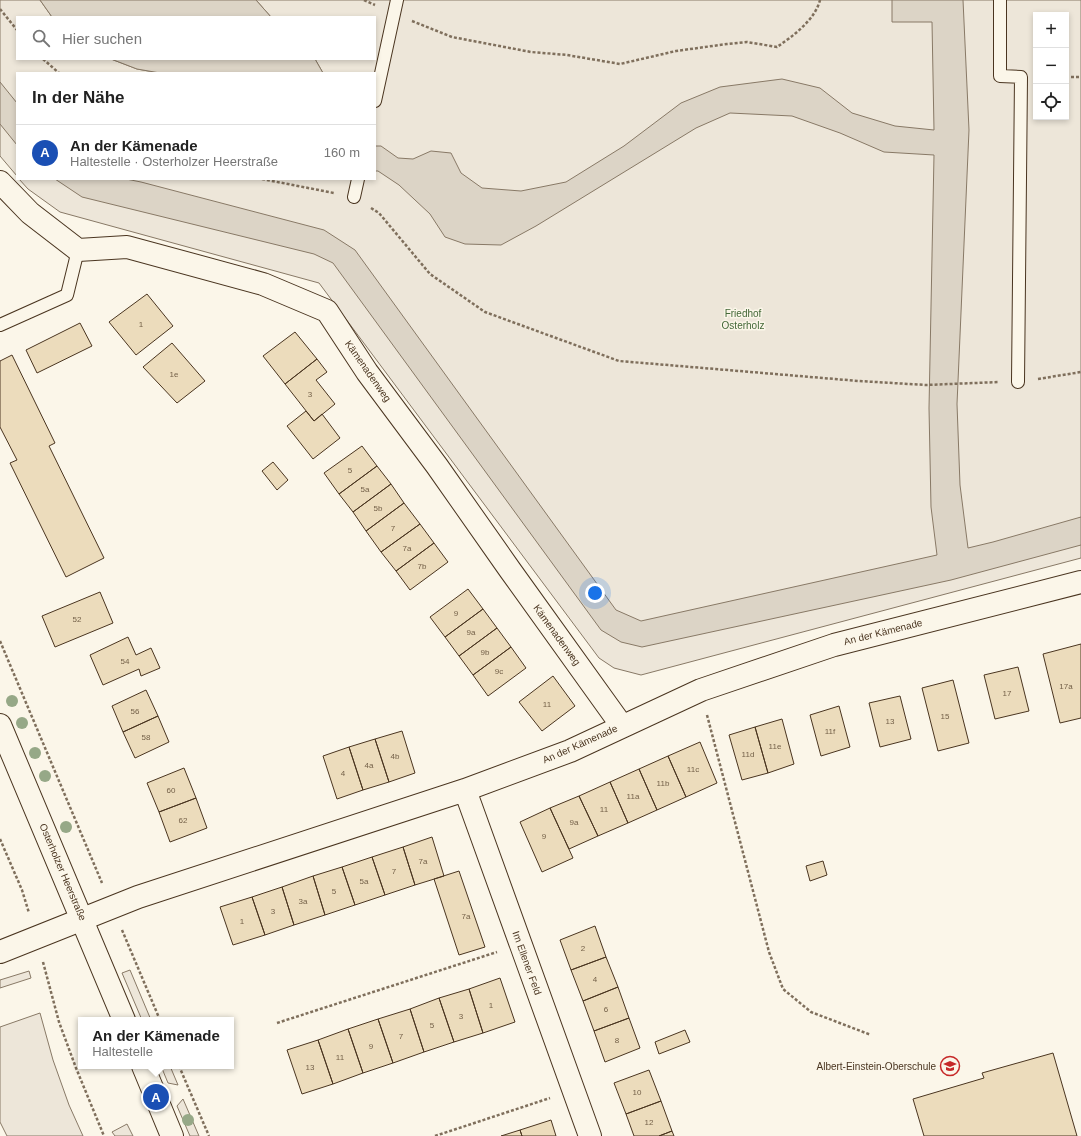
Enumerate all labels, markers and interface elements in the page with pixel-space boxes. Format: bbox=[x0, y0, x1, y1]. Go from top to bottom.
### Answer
map controls bbox=[1033, 12, 1069, 120]
button: + bbox=[1033, 12, 1069, 48]
search box bbox=[16, 16, 376, 60]
icon: search bbox=[30, 27, 52, 49]
text: Hier suchen bbox=[62, 30, 142, 47]
button: − bbox=[1033, 48, 1069, 84]
button: locate bbox=[1033, 84, 1069, 120]
text: In der Nähe bbox=[32, 88, 125, 107]
text: An der Kämenade bbox=[70, 137, 198, 154]
text: A bbox=[40, 145, 50, 160]
text: 160 m bbox=[324, 145, 360, 160]
text: Haltestelle · Osterholzer Heerstraße bbox=[70, 154, 278, 169]
park label: Friedhof Osterholz bbox=[722, 308, 764, 331]
house number: 1 bbox=[139, 320, 144, 329]
street label: Kämenadenweg bbox=[343, 338, 393, 404]
house number: 1e bbox=[170, 370, 179, 379]
house number: 3 bbox=[308, 390, 313, 399]
house number: 5 bbox=[348, 466, 353, 475]
house number: 5a bbox=[361, 485, 370, 494]
house number: 5b bbox=[374, 504, 383, 513]
house number: 7 bbox=[391, 524, 396, 533]
house number: 7a bbox=[403, 544, 412, 553]
house number: 7b bbox=[418, 562, 427, 571]
your location bbox=[585, 583, 605, 603]
street label: Kämenadenweg bbox=[531, 603, 583, 667]
house number: 9 bbox=[454, 609, 459, 618]
house number: 52 bbox=[73, 615, 82, 624]
street label: An der Kämenade bbox=[843, 617, 924, 647]
house number: 9a bbox=[467, 628, 476, 637]
house number: 9b bbox=[481, 648, 490, 657]
house number: 54 bbox=[121, 657, 130, 666]
house number: 9c bbox=[495, 667, 503, 676]
house number: 17a bbox=[1059, 682, 1073, 691]
house number: 17 bbox=[1003, 689, 1012, 698]
house number: 11 bbox=[543, 700, 552, 709]
house number: 56 bbox=[131, 707, 140, 716]
house number: 15 bbox=[941, 712, 950, 721]
house number: 13 bbox=[886, 717, 895, 726]
street label: An der Kämenade bbox=[541, 722, 619, 765]
house number: 11f bbox=[825, 727, 836, 736]
house number: 58 bbox=[142, 733, 151, 742]
house number: 11e bbox=[769, 742, 782, 751]
house number: 11d bbox=[742, 750, 754, 759]
house number: 4b bbox=[391, 752, 400, 761]
house number: 4a bbox=[365, 761, 374, 770]
house number: 11c bbox=[687, 765, 699, 774]
house number: 4 bbox=[341, 769, 346, 778]
house number: 11b bbox=[657, 779, 670, 788]
house number: 60 bbox=[167, 786, 176, 795]
house number: 11a bbox=[627, 792, 640, 801]
house number: 11 bbox=[600, 805, 609, 814]
house number: 62 bbox=[179, 816, 188, 825]
house number: 9a bbox=[570, 818, 579, 827]
street label: Osterholzer Heerstraße bbox=[38, 822, 89, 923]
house number: 9 bbox=[542, 832, 547, 841]
house number: 7a bbox=[419, 857, 428, 866]
house number: 7 bbox=[392, 867, 397, 876]
house number: 5a bbox=[360, 877, 369, 886]
house number: 5 bbox=[332, 887, 337, 896]
house number: 3a bbox=[299, 897, 308, 906]
house number: 3 bbox=[271, 907, 276, 916]
house number: 7a bbox=[462, 912, 471, 921]
house number: 1 bbox=[240, 917, 245, 926]
street label: Im Ellener Feld bbox=[510, 930, 544, 996]
house number: 2 bbox=[581, 944, 586, 953]
house number: 4 bbox=[593, 975, 598, 984]
house number: 1 bbox=[489, 1001, 494, 1010]
house number: 6 bbox=[604, 1005, 609, 1014]
house number: 3 bbox=[459, 1012, 464, 1021]
popup bbox=[78, 1017, 234, 1069]
house number: 5 bbox=[430, 1021, 435, 1030]
text: An der Kämenade bbox=[92, 1027, 220, 1044]
house number: 7 bbox=[399, 1032, 404, 1041]
house number: 8 bbox=[615, 1036, 620, 1045]
house number: 9 bbox=[369, 1042, 374, 1051]
text: Haltestelle bbox=[92, 1044, 153, 1059]
house number: 11 bbox=[336, 1053, 345, 1062]
school or university icon: Albert-Einstein-Oberschule bbox=[939, 1055, 961, 1077]
place label: Albert-Einstein-Oberschule bbox=[817, 1061, 936, 1072]
house number: 13 bbox=[306, 1063, 315, 1072]
pin: A bbox=[143, 1082, 169, 1112]
house number: 10 bbox=[633, 1088, 642, 1097]
house number: 12 bbox=[645, 1118, 654, 1127]

